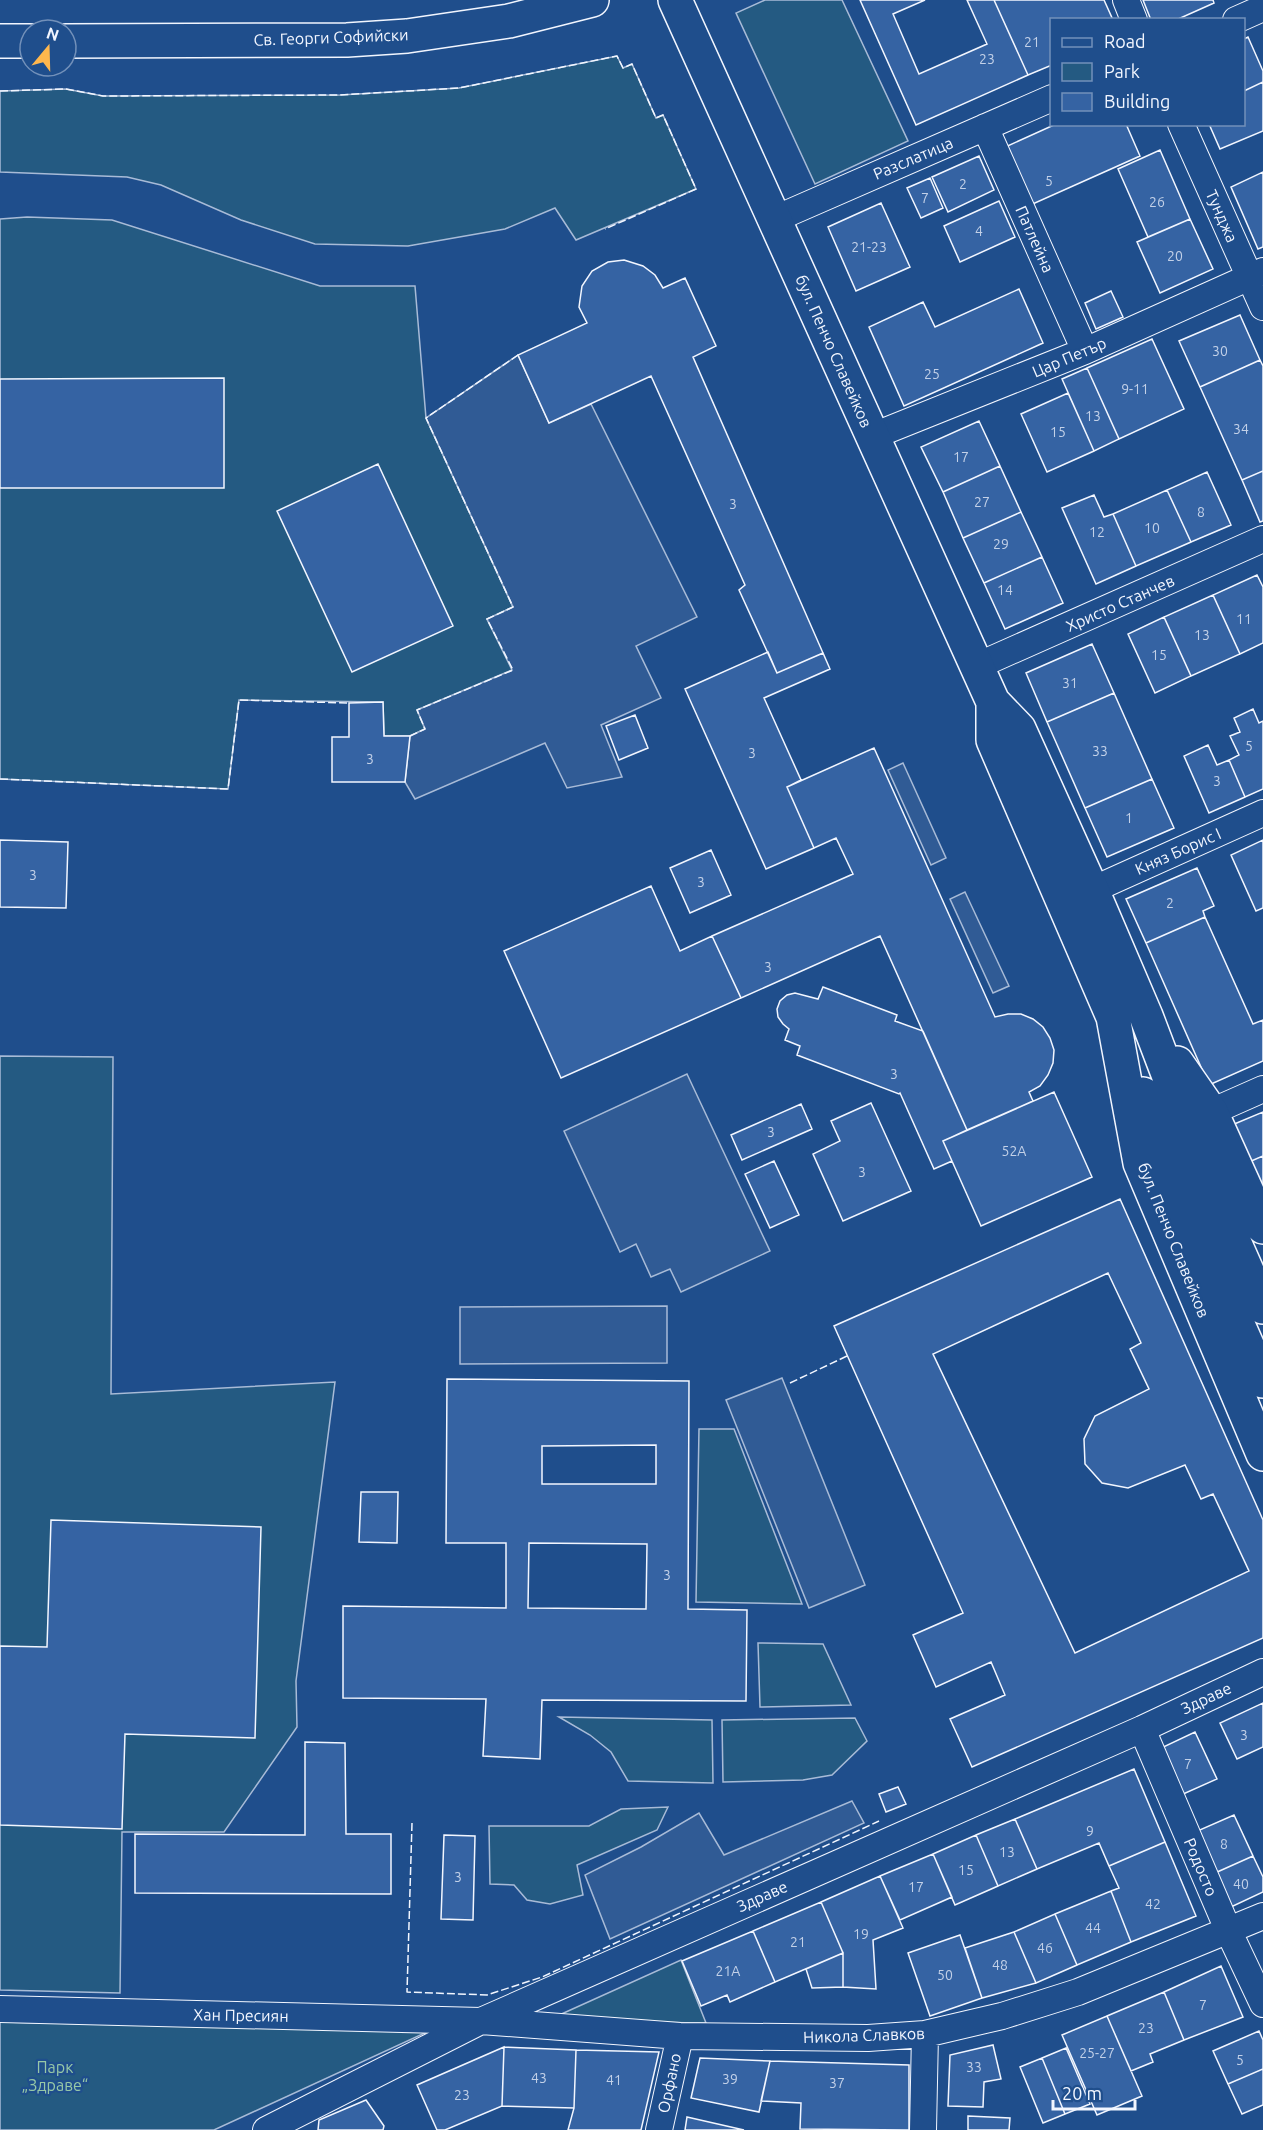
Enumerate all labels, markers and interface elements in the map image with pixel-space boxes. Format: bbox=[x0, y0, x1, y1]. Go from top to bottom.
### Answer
north arrow bbox=[18, 18, 78, 78]
legend bbox=[1050, 18, 1245, 126]
text: N bbox=[44, 23, 61, 44]
street label: Св. Георги Софийски bbox=[253, 25, 409, 49]
text: Road bbox=[1104, 31, 1146, 51]
house number: 21 bbox=[1024, 34, 1040, 50]
house number: 23 bbox=[979, 51, 995, 67]
text: Park bbox=[1104, 61, 1140, 81]
text: Building bbox=[1104, 91, 1170, 111]
street label: Разслатица bbox=[870, 133, 956, 183]
house number: 5 bbox=[1045, 173, 1053, 189]
house number: 2 bbox=[959, 176, 967, 192]
street label: Тунджа bbox=[1202, 187, 1242, 245]
house number: 7 bbox=[921, 190, 929, 206]
house number: 26 bbox=[1149, 194, 1165, 210]
street label: Патлейна bbox=[1012, 203, 1058, 275]
house number: 4 bbox=[975, 223, 983, 239]
house number: 21-23 bbox=[851, 239, 887, 255]
house number: 20 bbox=[1167, 248, 1183, 264]
street label: бул. Пенчо Славейков bbox=[792, 272, 876, 430]
street label: Цар Петър bbox=[1029, 333, 1109, 381]
house number: 30 bbox=[1212, 343, 1228, 359]
house number: 25 bbox=[924, 366, 940, 382]
house number: 9-11 bbox=[1121, 381, 1149, 397]
house number: 13 bbox=[1085, 408, 1101, 424]
house number: 34 bbox=[1233, 421, 1249, 437]
house number: 15 bbox=[1050, 424, 1066, 440]
house number: 17 bbox=[953, 449, 969, 465]
house number: 27 bbox=[974, 494, 990, 510]
house number: 3 bbox=[729, 496, 737, 512]
house number: 8 bbox=[1197, 504, 1205, 520]
house number: 10 bbox=[1144, 520, 1160, 536]
house number: 12 bbox=[1089, 524, 1105, 540]
house number: 29 bbox=[993, 536, 1009, 552]
street label: Христо Станчев bbox=[1063, 571, 1177, 635]
house number: 14 bbox=[997, 582, 1013, 598]
house number: 11 bbox=[1236, 611, 1252, 627]
house number: 13 bbox=[1194, 627, 1210, 643]
house number: 15 bbox=[1151, 647, 1167, 663]
house number: 31 bbox=[1062, 675, 1078, 691]
house number: 5 bbox=[1245, 738, 1253, 754]
house number: 33 bbox=[1092, 743, 1108, 759]
house number: 3 bbox=[748, 745, 756, 761]
house number: 3 bbox=[366, 751, 374, 767]
house number: 3 bbox=[1213, 773, 1221, 789]
house number: 1 bbox=[1125, 810, 1133, 826]
street label: Княз Борис I bbox=[1132, 824, 1224, 878]
house number: 3 bbox=[29, 867, 37, 883]
house number: 3 bbox=[697, 874, 705, 890]
house number: 2 bbox=[1166, 895, 1174, 911]
house number: 3 bbox=[764, 959, 772, 975]
house number: 3 bbox=[890, 1066, 898, 1082]
house number: 3 bbox=[767, 1124, 775, 1140]
house number: 52A bbox=[1002, 1143, 1026, 1159]
street label: бул. Пенчо Славейков bbox=[1135, 1160, 1213, 1320]
house number: 3 bbox=[858, 1164, 866, 1180]
house number: 3 bbox=[663, 1567, 671, 1583]
street label: Здраве bbox=[1178, 1679, 1234, 1717]
house number: 3 bbox=[1240, 1727, 1248, 1743]
house number: 7 bbox=[1184, 1756, 1192, 1772]
house number: 9 bbox=[1086, 1823, 1094, 1839]
street label: Родосто bbox=[1181, 1835, 1221, 1899]
house number: 8 bbox=[1220, 1836, 1228, 1852]
house number: 13 bbox=[999, 1844, 1015, 1860]
house number: 15 bbox=[958, 1862, 974, 1878]
house number: 3 bbox=[454, 1869, 462, 1885]
house number: 40 bbox=[1233, 1876, 1249, 1892]
street label: Здраве bbox=[734, 1877, 790, 1915]
house number: 17 bbox=[908, 1879, 924, 1895]
house number: 42 bbox=[1145, 1896, 1161, 1912]
house number: 44 bbox=[1085, 1920, 1101, 1936]
house number: 19 bbox=[853, 1926, 869, 1942]
house number: 21 bbox=[790, 1934, 806, 1950]
house number: 46 bbox=[1037, 1940, 1053, 1956]
house number: 48 bbox=[992, 1957, 1008, 1973]
house number: 21А bbox=[716, 1963, 740, 1979]
house number: 50 bbox=[937, 1967, 953, 1983]
house number: 7 bbox=[1199, 1997, 1207, 2013]
street label: Хан Пресиян bbox=[193, 2005, 289, 2025]
house number: 23 bbox=[1138, 2020, 1154, 2036]
street label: Никола Славков bbox=[803, 2024, 925, 2046]
house number: 25-27 bbox=[1079, 2045, 1115, 2061]
street label: Орфано bbox=[654, 2051, 684, 2115]
house number: 5 bbox=[1236, 2052, 1244, 2068]
park label: Парк „Здраве“ bbox=[22, 2058, 88, 2094]
house number: 33 bbox=[966, 2059, 982, 2075]
house number: 43 bbox=[531, 2070, 547, 2086]
house number: 39 bbox=[722, 2071, 738, 2087]
house number: 41 bbox=[606, 2072, 622, 2088]
scale bar bbox=[1053, 2073, 1136, 2111]
house number: 37 bbox=[829, 2075, 845, 2091]
text: 20 m bbox=[1062, 2083, 1102, 2103]
house number: 23 bbox=[454, 2087, 470, 2103]

